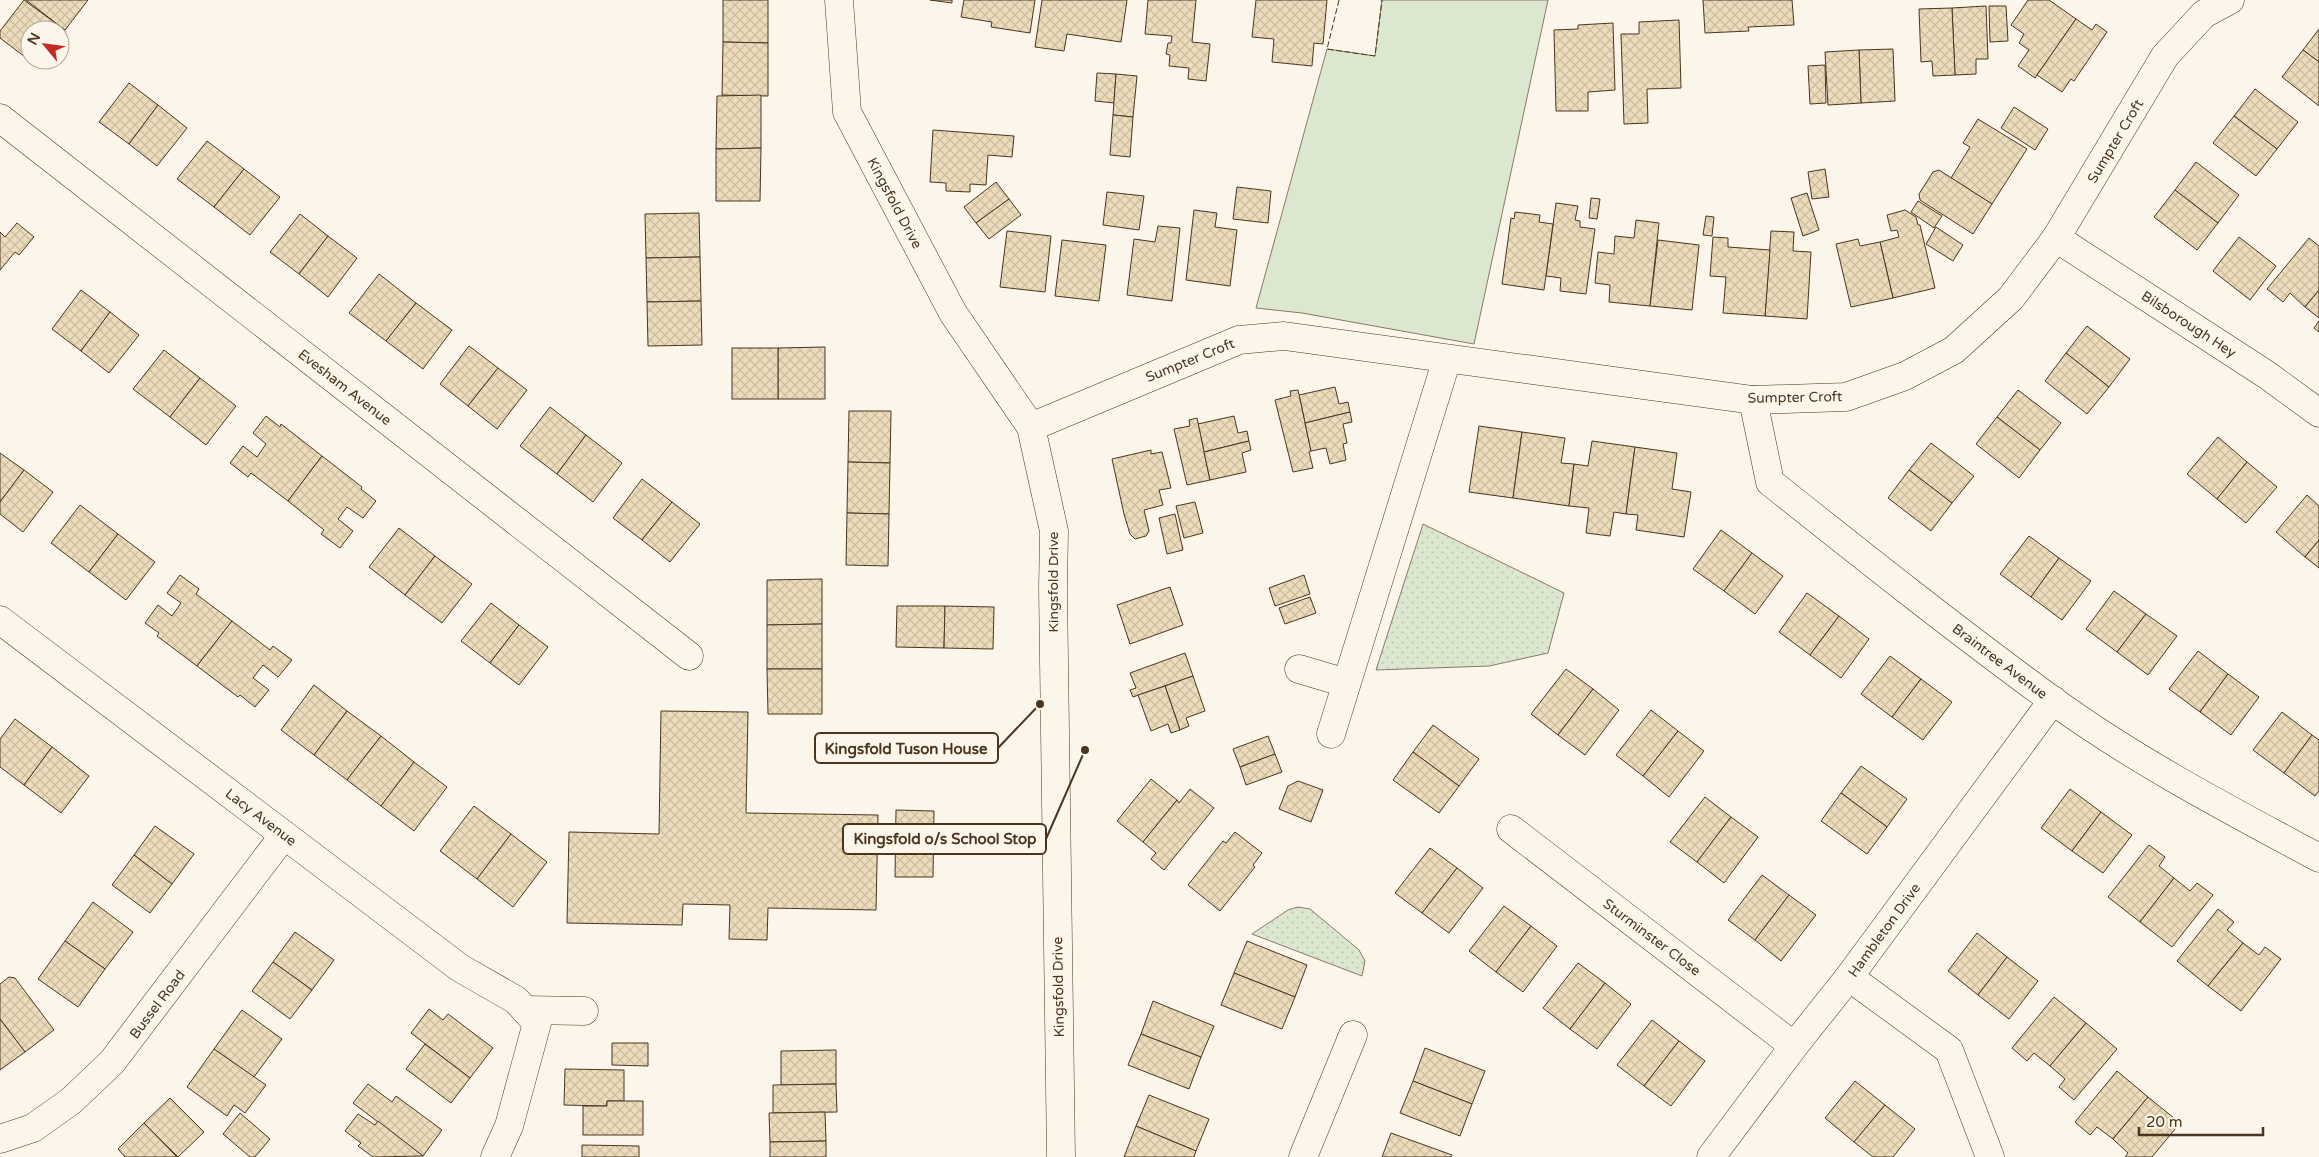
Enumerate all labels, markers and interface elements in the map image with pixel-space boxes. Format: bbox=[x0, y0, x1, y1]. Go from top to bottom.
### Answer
north arrow bbox=[20, 20, 70, 70]
text: N bbox=[24, 30, 44, 48]
street label: Sumpter Croft bbox=[2084, 96, 2147, 186]
street label: Kingsfold Drive bbox=[863, 155, 926, 252]
street label: Bilsborough Hey bbox=[2138, 287, 2240, 362]
street label: Sumpter Croft bbox=[1143, 335, 1238, 386]
street label: Evesham Avenue bbox=[295, 346, 395, 429]
street label: Sumpter Croft bbox=[1748, 388, 1843, 407]
street label: Kingsfold Drive bbox=[1045, 532, 1062, 632]
street label: Braintree Avenue bbox=[1949, 620, 2051, 703]
callout: Kingsfold Tuson House bbox=[815, 733, 998, 763]
text: Kingsfold Tuson House bbox=[825, 740, 988, 759]
street label: Lacy Avenue bbox=[222, 785, 300, 850]
callout: Kingsfold o/s School Stop bbox=[843, 824, 1046, 854]
text: Kingsfold o/s School Stop bbox=[853, 830, 1037, 849]
street label: Hambleton Drive bbox=[1845, 880, 1924, 981]
street label: Sturminster Close bbox=[1600, 895, 1704, 980]
street label: Kingsfold Drive bbox=[1049, 936, 1068, 1038]
street label: Bussel Road bbox=[126, 967, 189, 1042]
scale bar bbox=[2139, 1104, 2263, 1136]
text: 20 m bbox=[2146, 1113, 2183, 1131]

